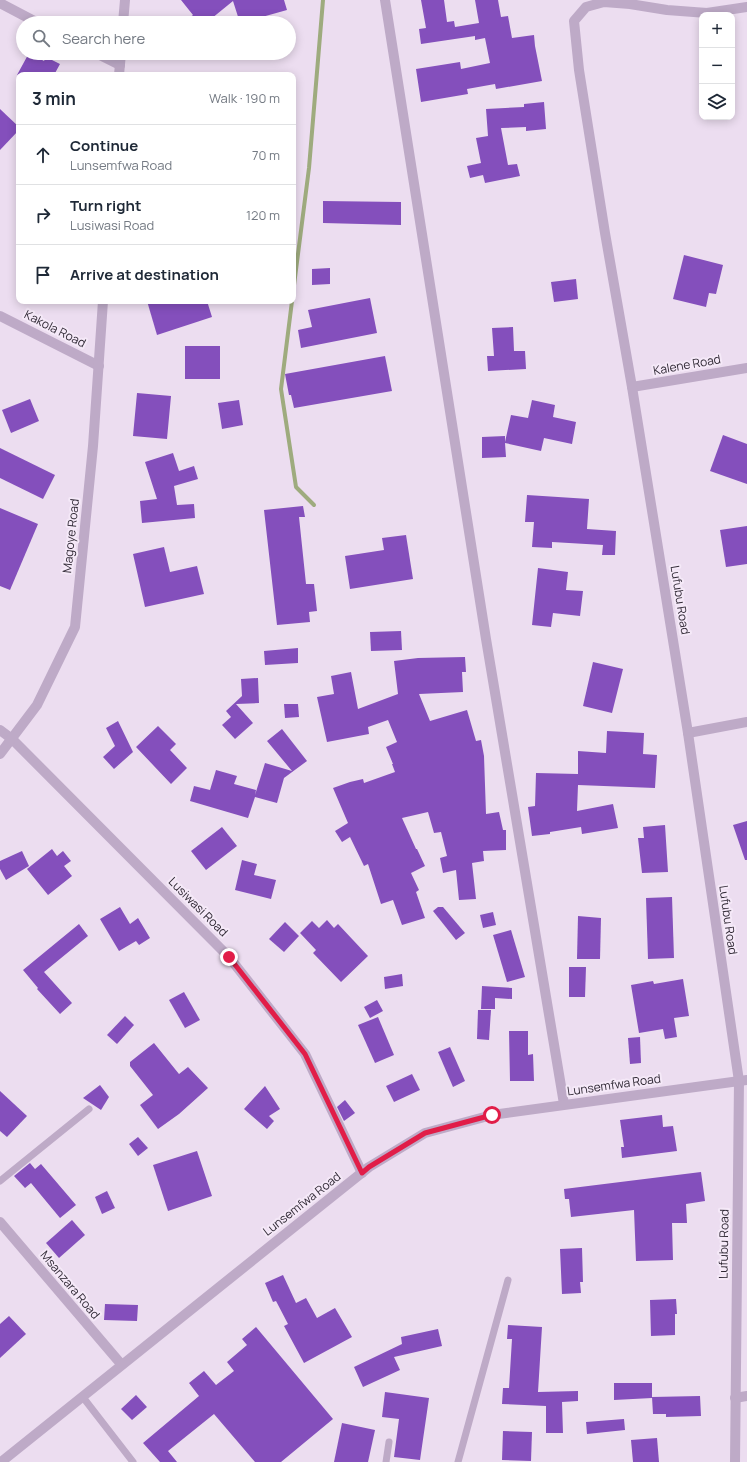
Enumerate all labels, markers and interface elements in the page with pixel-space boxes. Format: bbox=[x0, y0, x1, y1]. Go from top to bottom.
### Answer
map controls bbox=[699, 12, 735, 120]
button: + bbox=[699, 12, 735, 48]
search box bbox=[16, 16, 296, 60]
icon: search bbox=[30, 27, 52, 49]
text: Search here bbox=[62, 28, 145, 49]
button: − bbox=[699, 48, 735, 84]
button: layers bbox=[699, 84, 735, 120]
text: 3 min bbox=[32, 87, 76, 110]
text: Walk · 190 m bbox=[209, 89, 280, 107]
text: Continue bbox=[70, 135, 138, 156]
icon: ahead bbox=[32, 144, 54, 166]
text: 70 m bbox=[252, 146, 280, 164]
text: Lunsemfwa Road bbox=[70, 156, 172, 174]
text: Turn right bbox=[70, 195, 141, 216]
icon: right bbox=[32, 204, 54, 226]
text: 120 m bbox=[246, 206, 280, 224]
text: Lusiwasi Road bbox=[70, 216, 154, 234]
icon: arrive bbox=[32, 264, 54, 286]
text: Arrive at destination bbox=[70, 264, 219, 285]
street label: Kakola Road bbox=[22, 306, 89, 351]
street label: Kalene Road bbox=[652, 350, 722, 379]
street label: Magoye Road bbox=[58, 498, 83, 574]
street label: Lufubu Road bbox=[667, 564, 694, 636]
street label: Lusiwasi Road bbox=[165, 873, 232, 940]
street label: Lufubu Road bbox=[715, 884, 742, 956]
route end bbox=[220, 948, 238, 966]
street label: Lunsemfwa Road bbox=[566, 1070, 662, 1099]
route start bbox=[483, 1106, 501, 1124]
street label: Lunsemfwa Road bbox=[259, 1168, 344, 1239]
street label: Lufubu Road bbox=[714, 1209, 733, 1279]
street label: Msanzara Road bbox=[37, 1247, 104, 1322]

